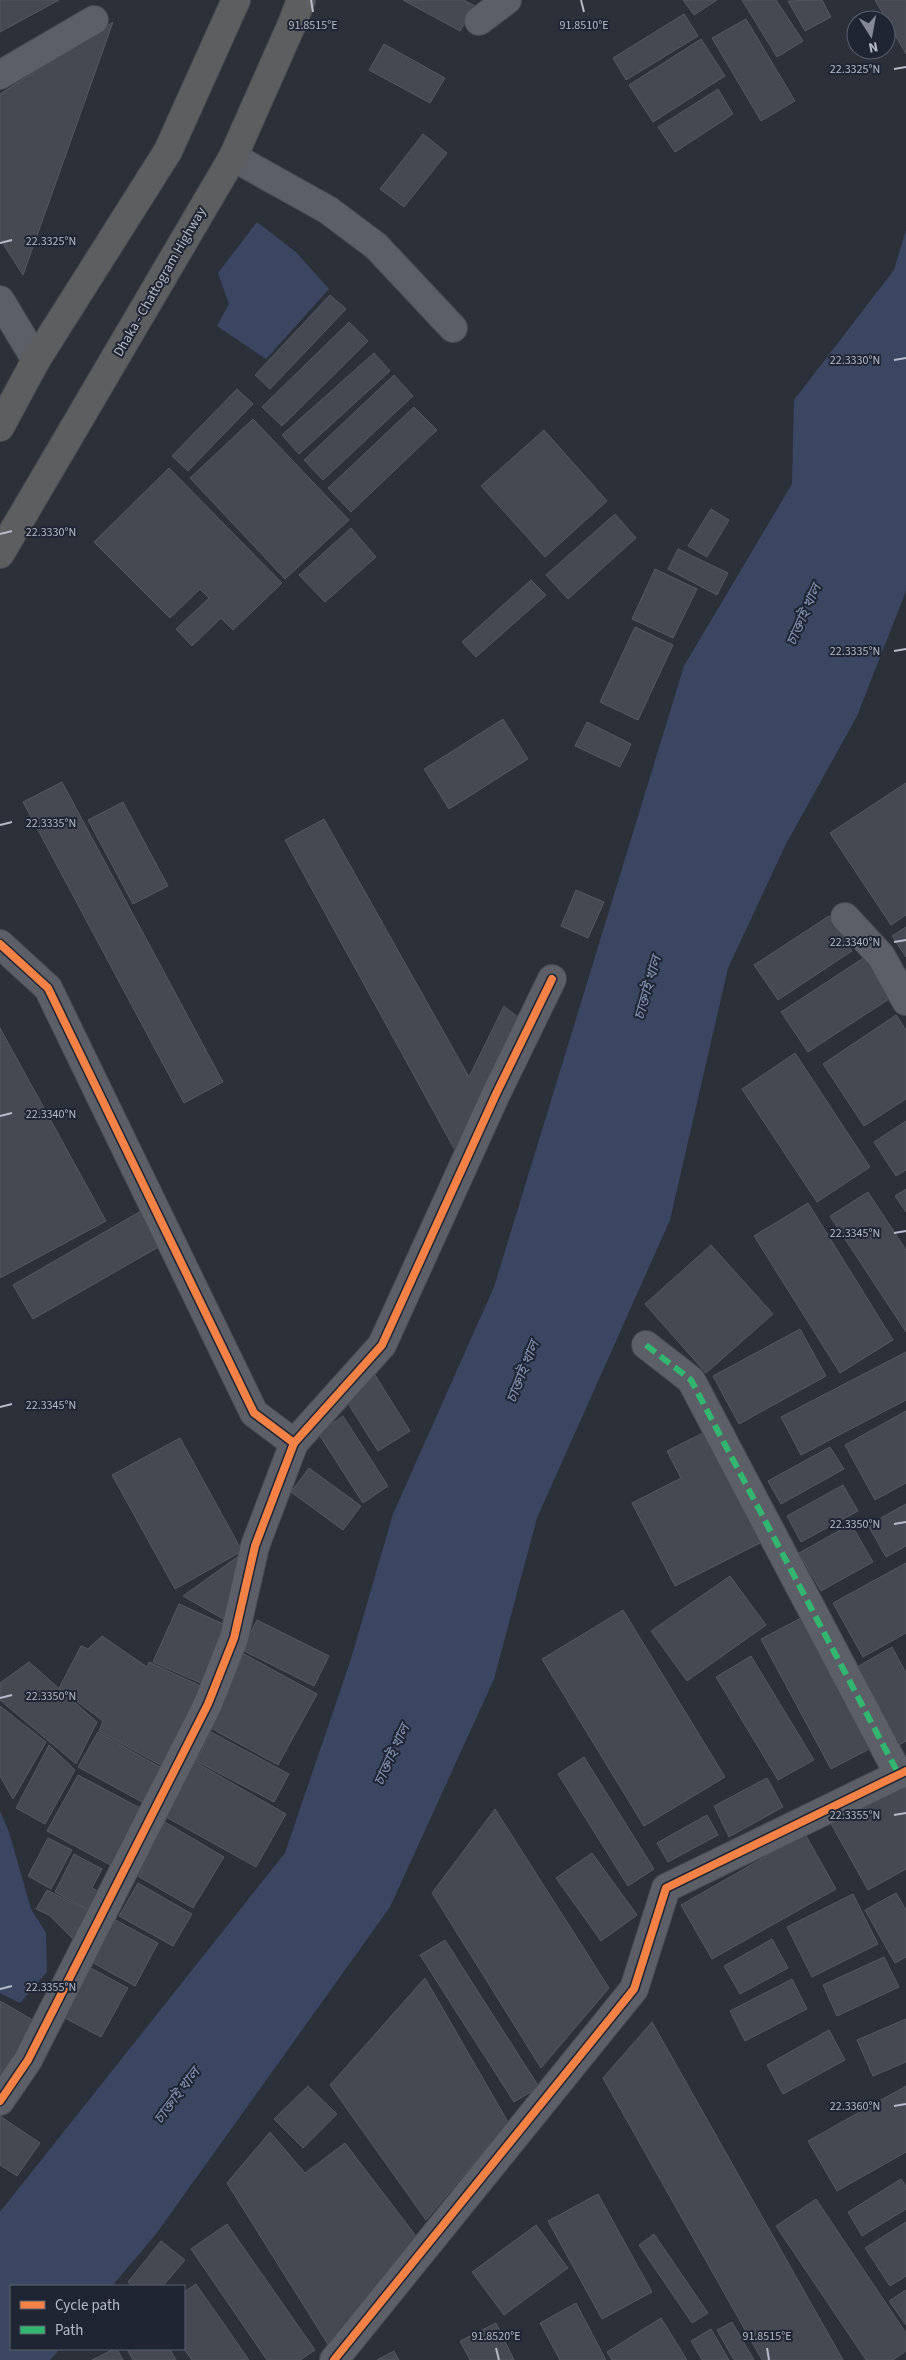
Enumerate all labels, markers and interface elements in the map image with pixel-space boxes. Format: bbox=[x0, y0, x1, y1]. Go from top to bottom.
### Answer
north arrow bbox=[846, 10, 896, 60]
text: 91.8515°E bbox=[288, 17, 338, 34]
text: 91.8510°E bbox=[559, 17, 609, 34]
text: N bbox=[867, 36, 880, 57]
text: 22.3325°N bbox=[830, 61, 880, 78]
street label: Dhaka - Chattogram Highway bbox=[109, 203, 211, 361]
text: 22.3325°N bbox=[26, 233, 76, 250]
text: 22.3330°N bbox=[830, 352, 880, 369]
text: 22.3330°N bbox=[26, 524, 76, 541]
water label: চাক্তাই খাল bbox=[781, 578, 828, 649]
text: 22.3335°N bbox=[830, 643, 880, 660]
text: 22.3335°N bbox=[26, 815, 76, 832]
text: 22.3340°N bbox=[830, 934, 880, 951]
water label: চাক্তাই খাল bbox=[629, 951, 668, 1022]
text: 22.3340°N bbox=[26, 1106, 76, 1123]
text: 22.3345°N bbox=[830, 1225, 880, 1242]
water label: চাক্তাই খাল bbox=[501, 1335, 546, 1406]
text: 22.3345°N bbox=[26, 1397, 76, 1414]
text: 22.3350°N bbox=[830, 1516, 880, 1533]
text: 22.3350°N bbox=[26, 1688, 76, 1705]
water label: চাক্তাই খাল bbox=[369, 1718, 417, 1789]
text: 22.3355°N bbox=[830, 1807, 880, 1824]
text: 22.3355°N bbox=[26, 1979, 76, 1996]
water label: চাক্তাই খাল bbox=[149, 2061, 207, 2129]
text: 22.3360°N bbox=[830, 2098, 880, 2115]
legend bbox=[10, 2285, 185, 2350]
text: Cycle path bbox=[55, 2295, 120, 2316]
text: Path bbox=[55, 2320, 83, 2341]
text: 91.8520°E bbox=[471, 2328, 521, 2345]
text: 91.8515°E bbox=[742, 2328, 792, 2345]

